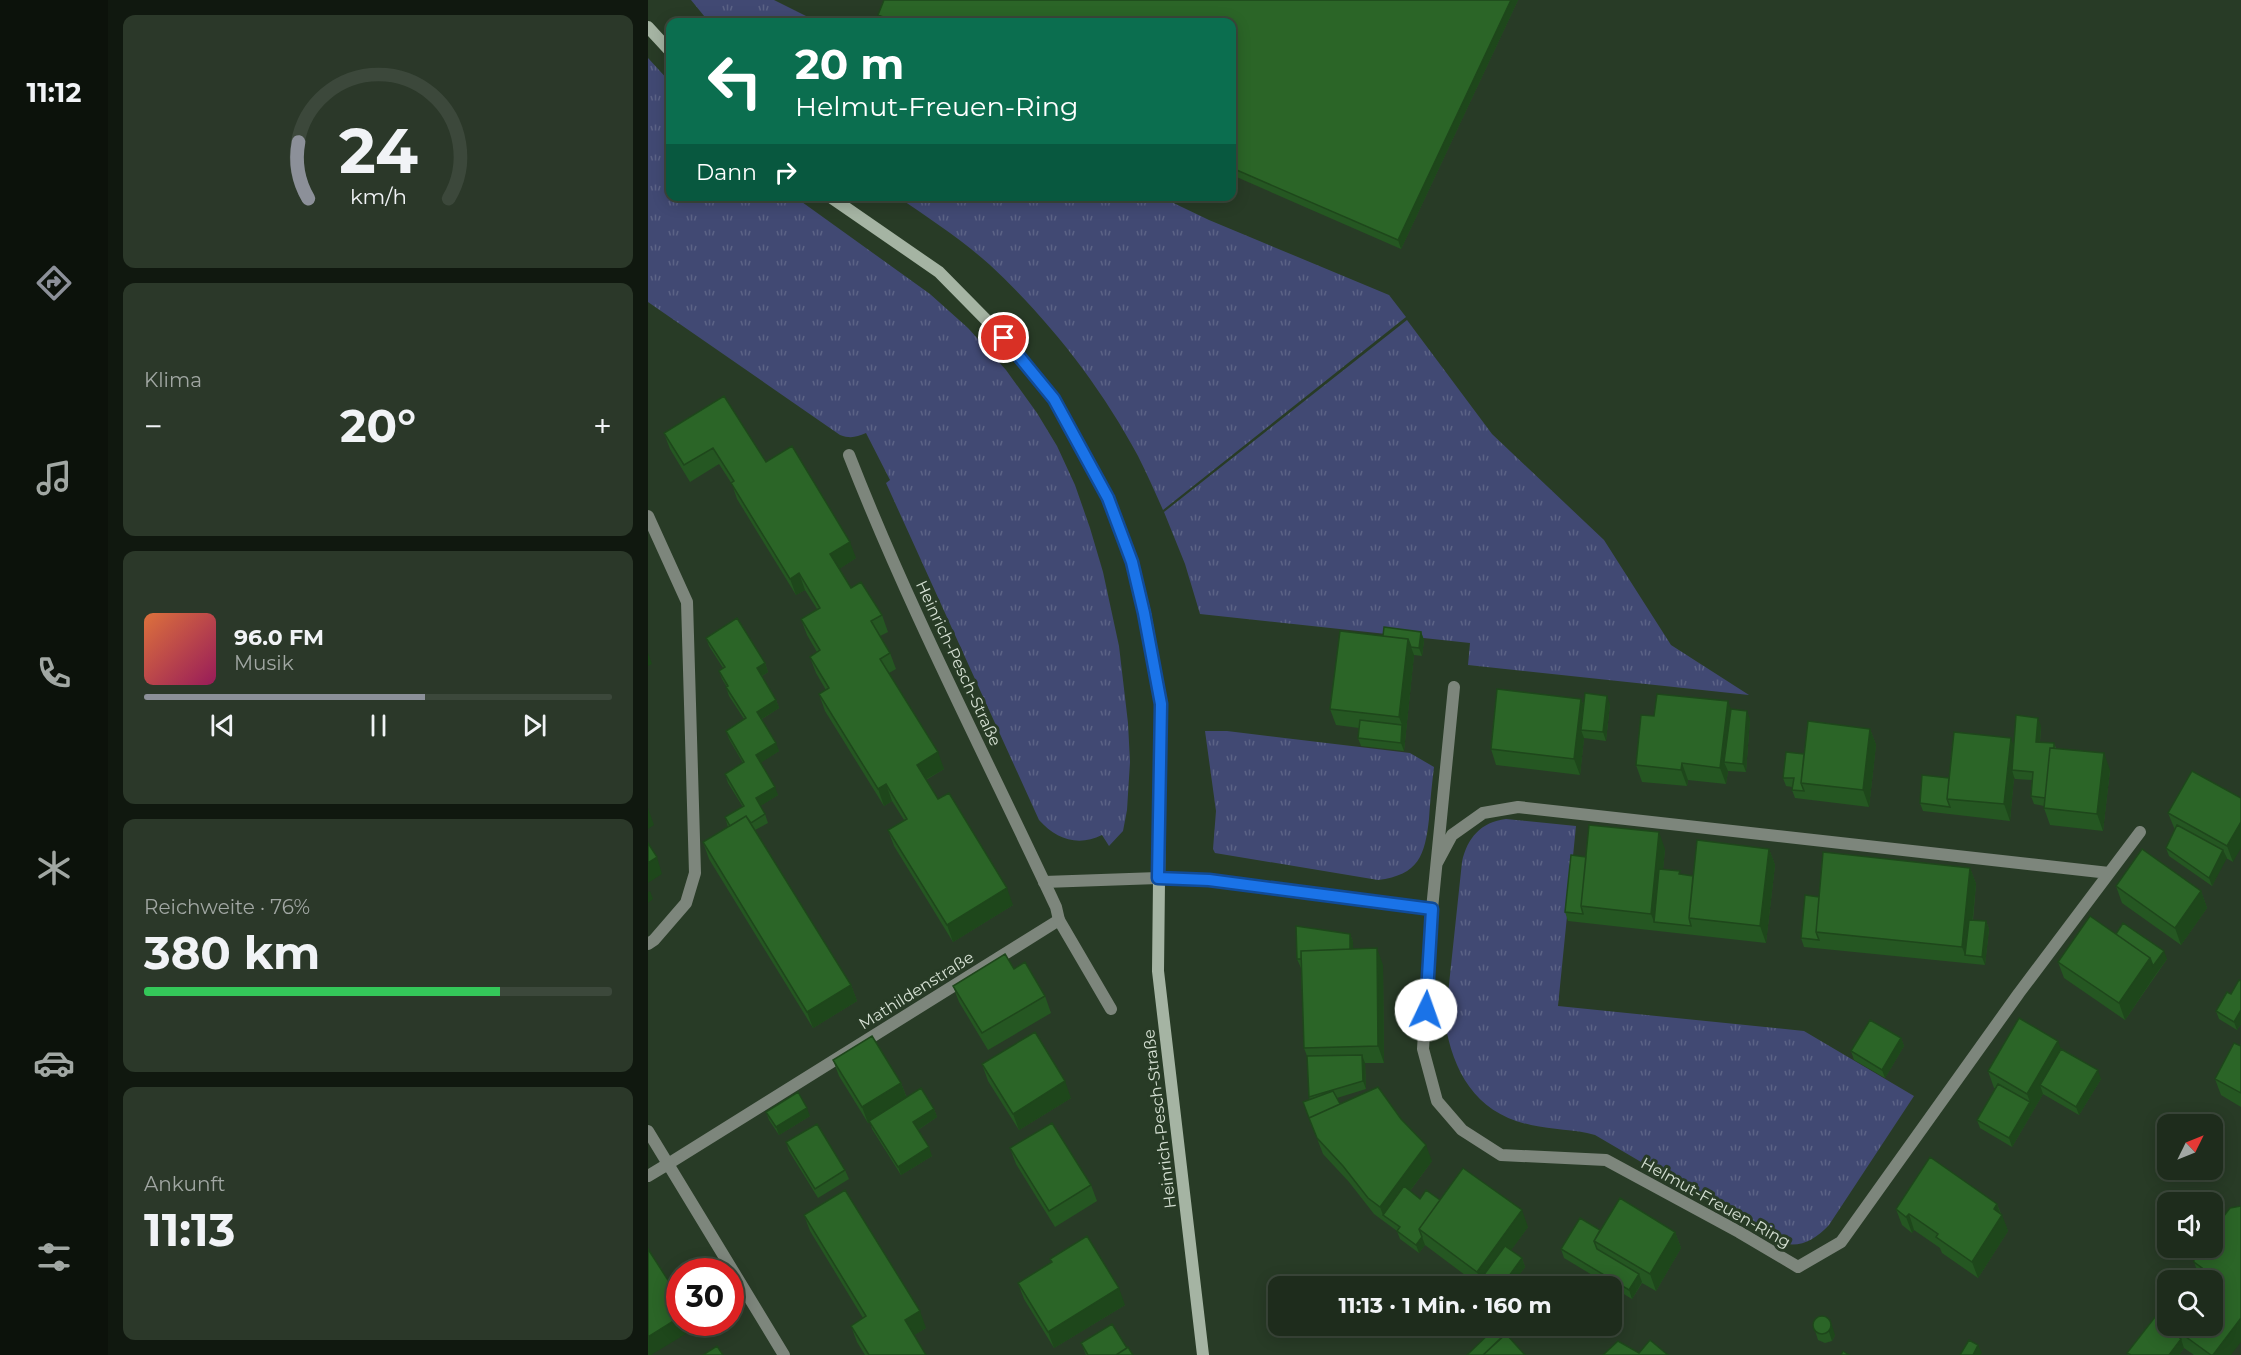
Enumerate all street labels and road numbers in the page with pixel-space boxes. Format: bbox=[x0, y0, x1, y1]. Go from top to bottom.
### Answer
street label: Heinrich-Pesch-Straße bbox=[912, 577, 1005, 749]
street label: Mathildenstraße bbox=[855, 947, 977, 1033]
street label: Heinrich-Pesch-Straße bbox=[1139, 1028, 1180, 1210]
street label: Helmut-Freuen-Ring bbox=[1638, 1153, 1794, 1251]

